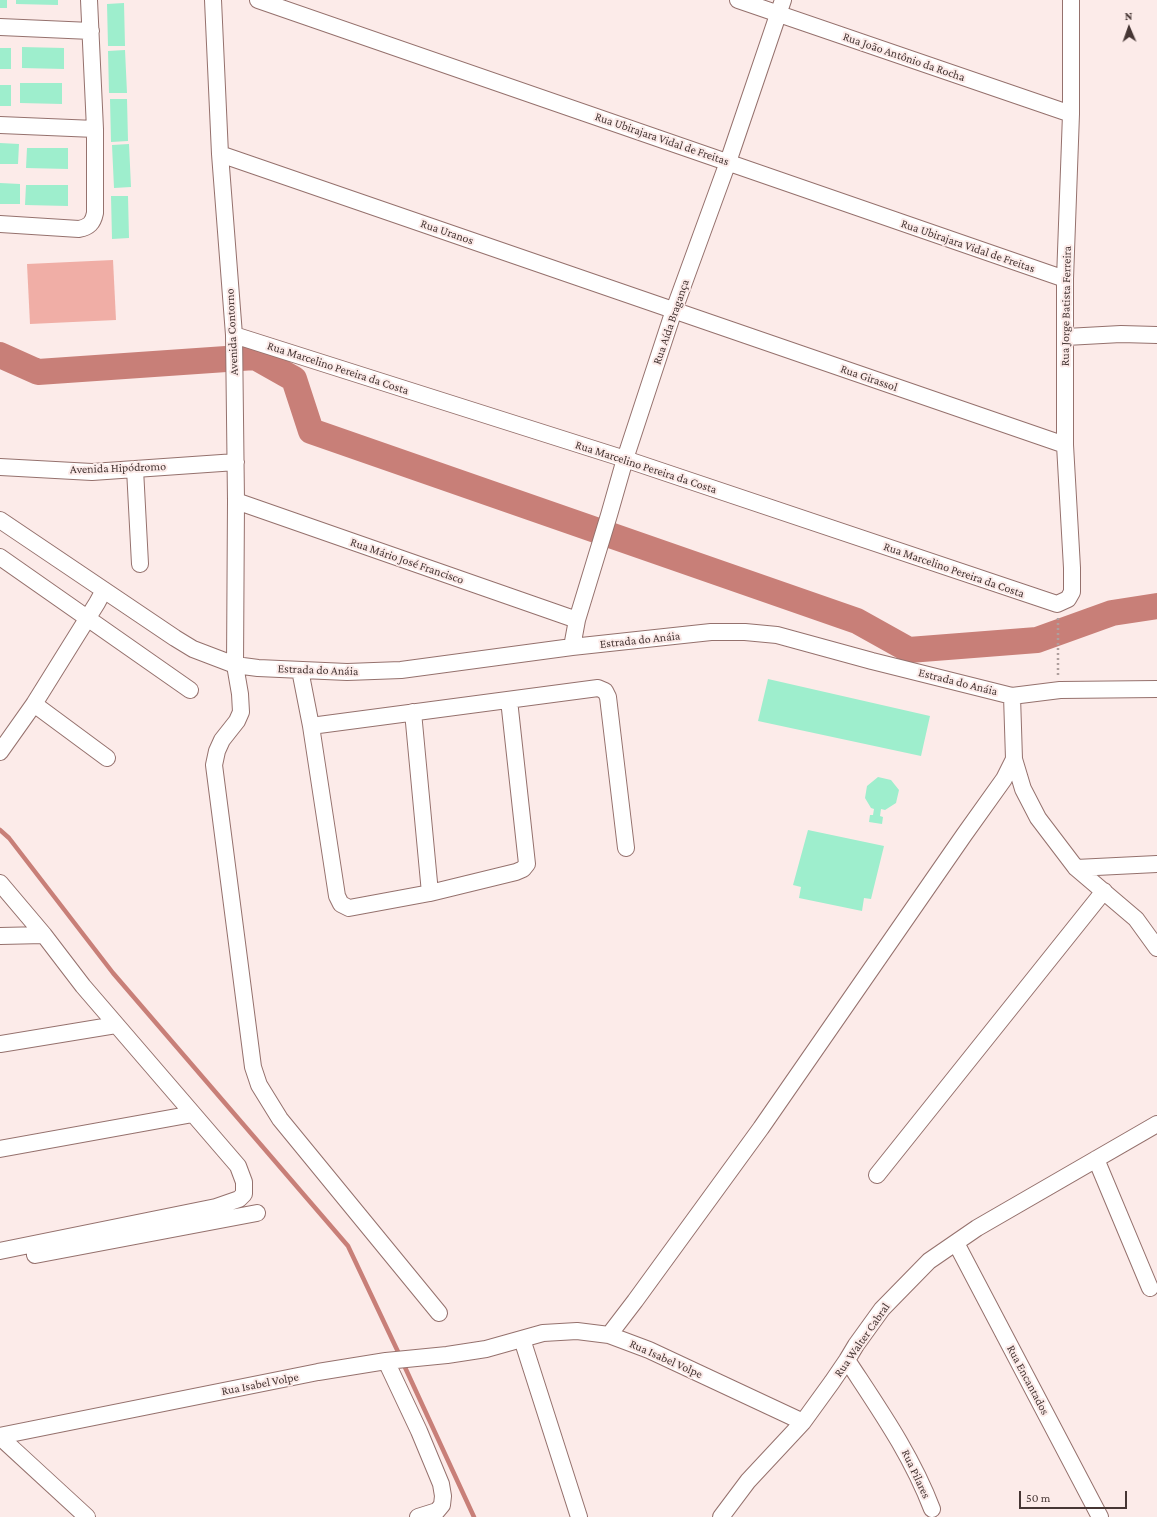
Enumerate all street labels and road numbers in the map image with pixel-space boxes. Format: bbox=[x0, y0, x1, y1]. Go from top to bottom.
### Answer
street label: Rua João Antônio da Rocha bbox=[841, 29, 967, 85]
street label: Rua Ubirajara Vidal de Freitas bbox=[593, 109, 731, 169]
street label: Rua Uranos bbox=[419, 216, 475, 248]
street label: Rua Ubirajara Vidal de Freitas bbox=[899, 216, 1037, 276]
street label: Rua Jorge Batista Ferreira bbox=[1058, 246, 1074, 366]
street label: Rua Aída Bragança bbox=[650, 277, 692, 367]
street label: Avenida Contorno bbox=[223, 288, 241, 376]
street label: Rua Marcelino Pereira da Costa bbox=[265, 338, 411, 398]
street label: Rua Girassol bbox=[839, 362, 899, 394]
street label: Rua Marcelino Pereira da Costa bbox=[573, 437, 719, 497]
street label: Avenida Hipódromo bbox=[70, 459, 166, 477]
street label: Rua Mário José Francisco bbox=[348, 535, 466, 587]
street label: Rua Marcelino Pereira da Costa bbox=[882, 539, 1026, 601]
street label: Estrada do Anáia bbox=[599, 629, 681, 651]
street label: Estrada do Anáia bbox=[277, 661, 359, 679]
street label: Estrada do Anáia bbox=[917, 665, 999, 699]
street label: Rua Walter Cabral bbox=[831, 1300, 893, 1380]
street label: Rua Isabel Volpe bbox=[627, 1336, 705, 1382]
street label: Rua Encantados bbox=[1004, 1343, 1052, 1417]
street label: Rua Isabel Volpe bbox=[220, 1369, 300, 1399]
street label: Rua Pilares bbox=[898, 1447, 934, 1501]

